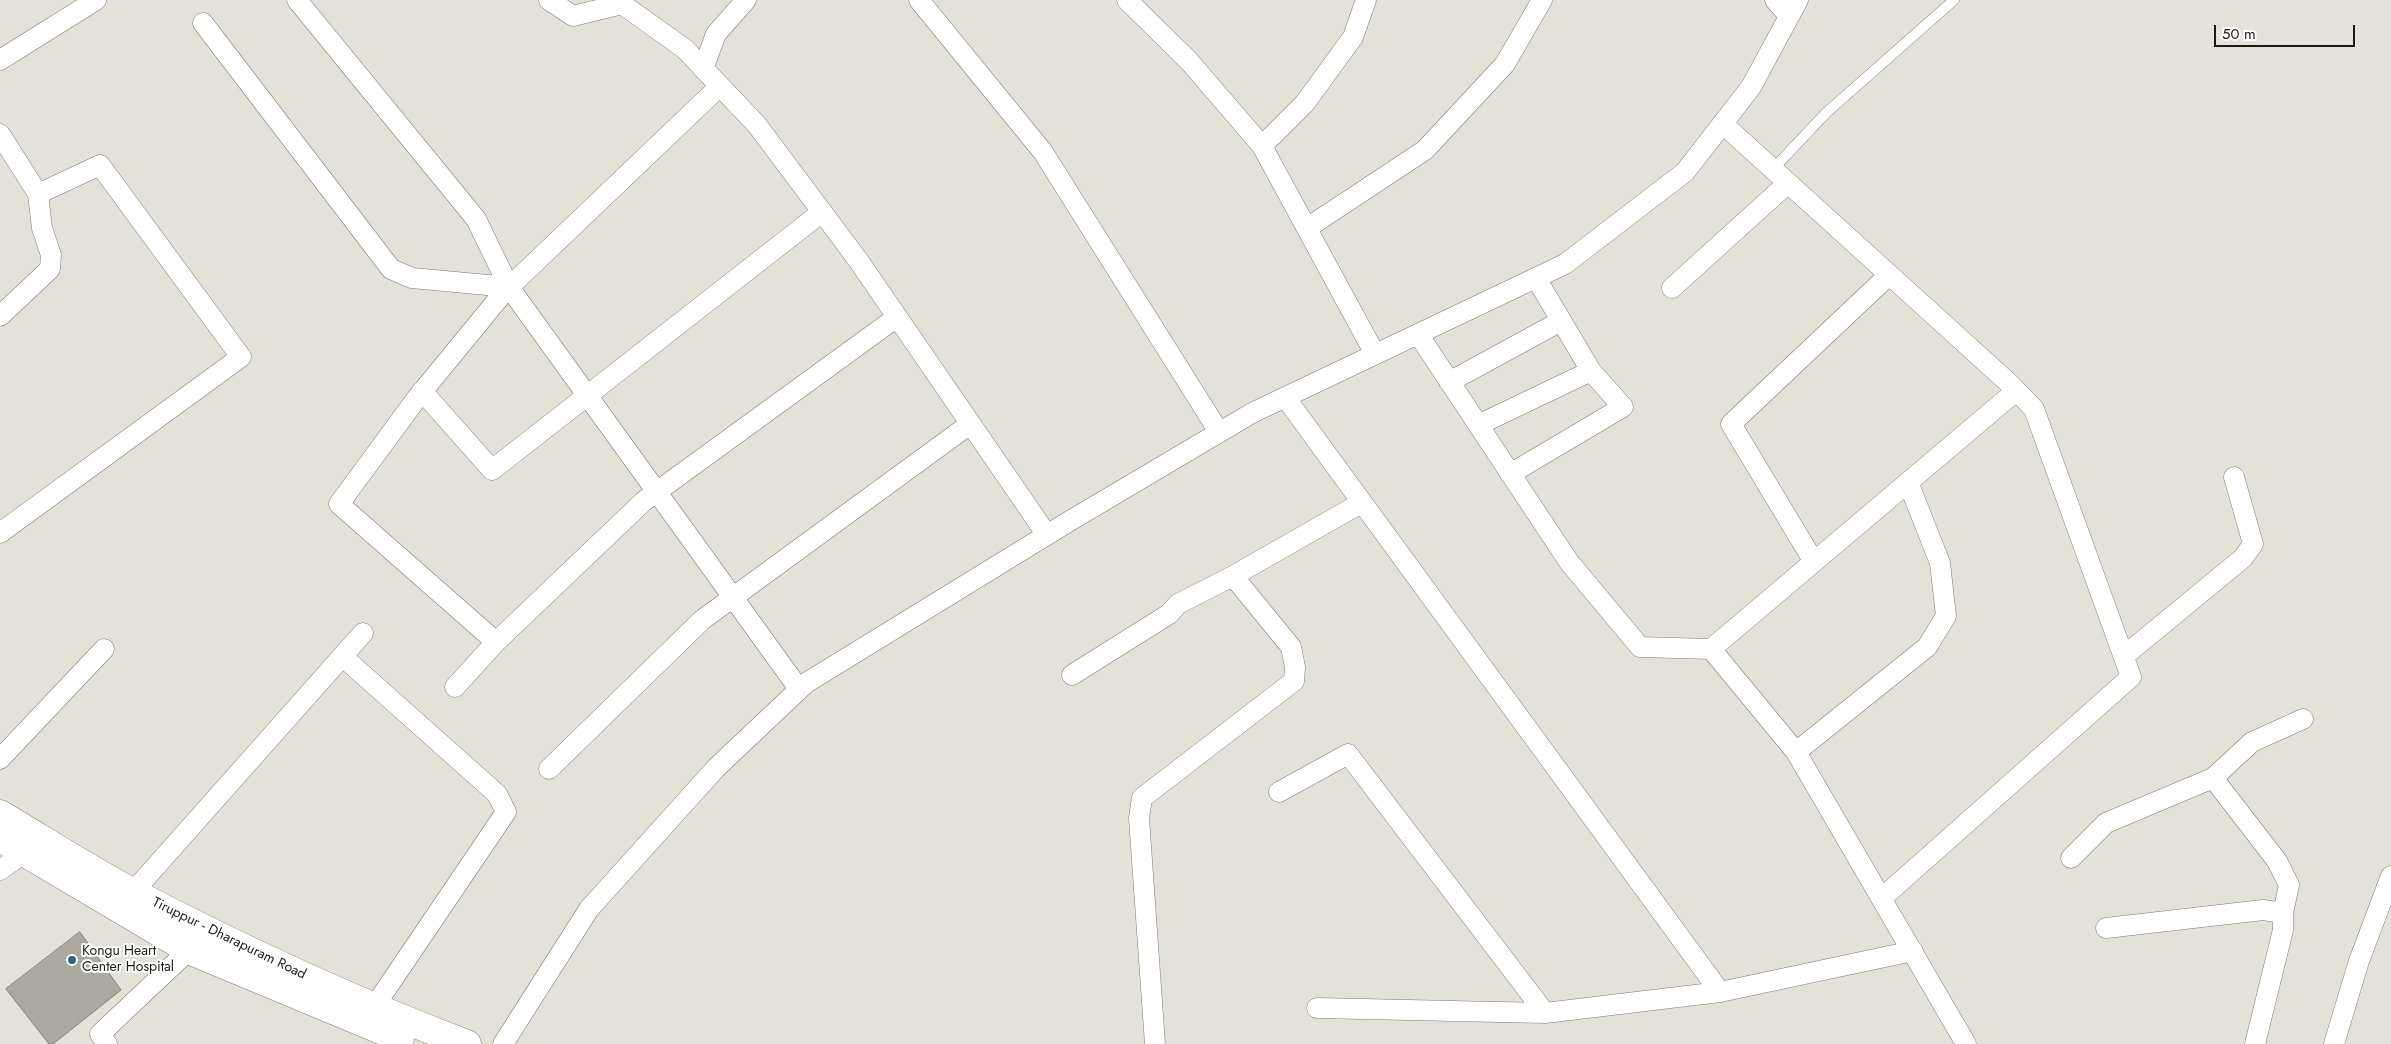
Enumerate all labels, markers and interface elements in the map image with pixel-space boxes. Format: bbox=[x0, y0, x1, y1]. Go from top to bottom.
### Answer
scale bar bbox=[2216, 15, 2357, 47]
text: 50 m bbox=[2222, 23, 2256, 45]
street label: Tiruppur - Dharapuram Road bbox=[149, 894, 309, 984]
place label: Kongu Heart Center Hospital bbox=[82, 944, 174, 976]
marker: Kongu Heart Center Hospital bbox=[66, 954, 78, 966]

